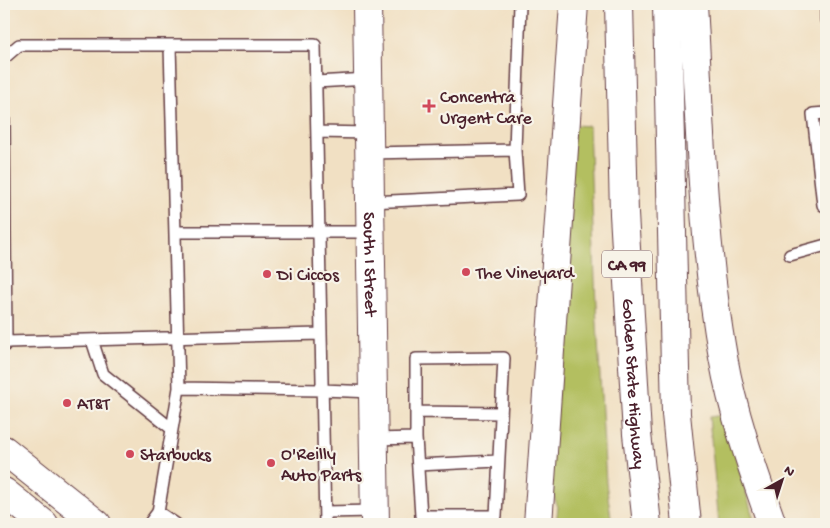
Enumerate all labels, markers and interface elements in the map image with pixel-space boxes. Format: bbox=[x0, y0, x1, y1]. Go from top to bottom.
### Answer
place label: Concentra Urgent Care bbox=[440, 88, 533, 130]
marker: Concentra Urgent Care bbox=[422, 99, 436, 113]
street label: South I Street bbox=[357, 212, 380, 318]
road number: CA 99 bbox=[602, 250, 652, 278]
place label: The Vineyard bbox=[475, 264, 575, 285]
place label: Di Ciccos bbox=[276, 266, 340, 287]
marker: The Vineyard bbox=[460, 266, 472, 278]
marker: Di Ciccos bbox=[261, 268, 273, 280]
street label: Golden State Highway bbox=[616, 298, 649, 470]
place label: AT&T bbox=[77, 395, 111, 416]
marker: AT&T bbox=[61, 397, 73, 409]
place label: O'Reilly Auto Parts bbox=[281, 445, 363, 487]
place label: Starbucks bbox=[140, 446, 212, 467]
marker: Starbucks bbox=[124, 448, 136, 460]
north arrow bbox=[758, 456, 808, 506]
marker: O'Reilly Auto Parts bbox=[265, 457, 277, 469]
text: N bbox=[780, 462, 798, 481]

